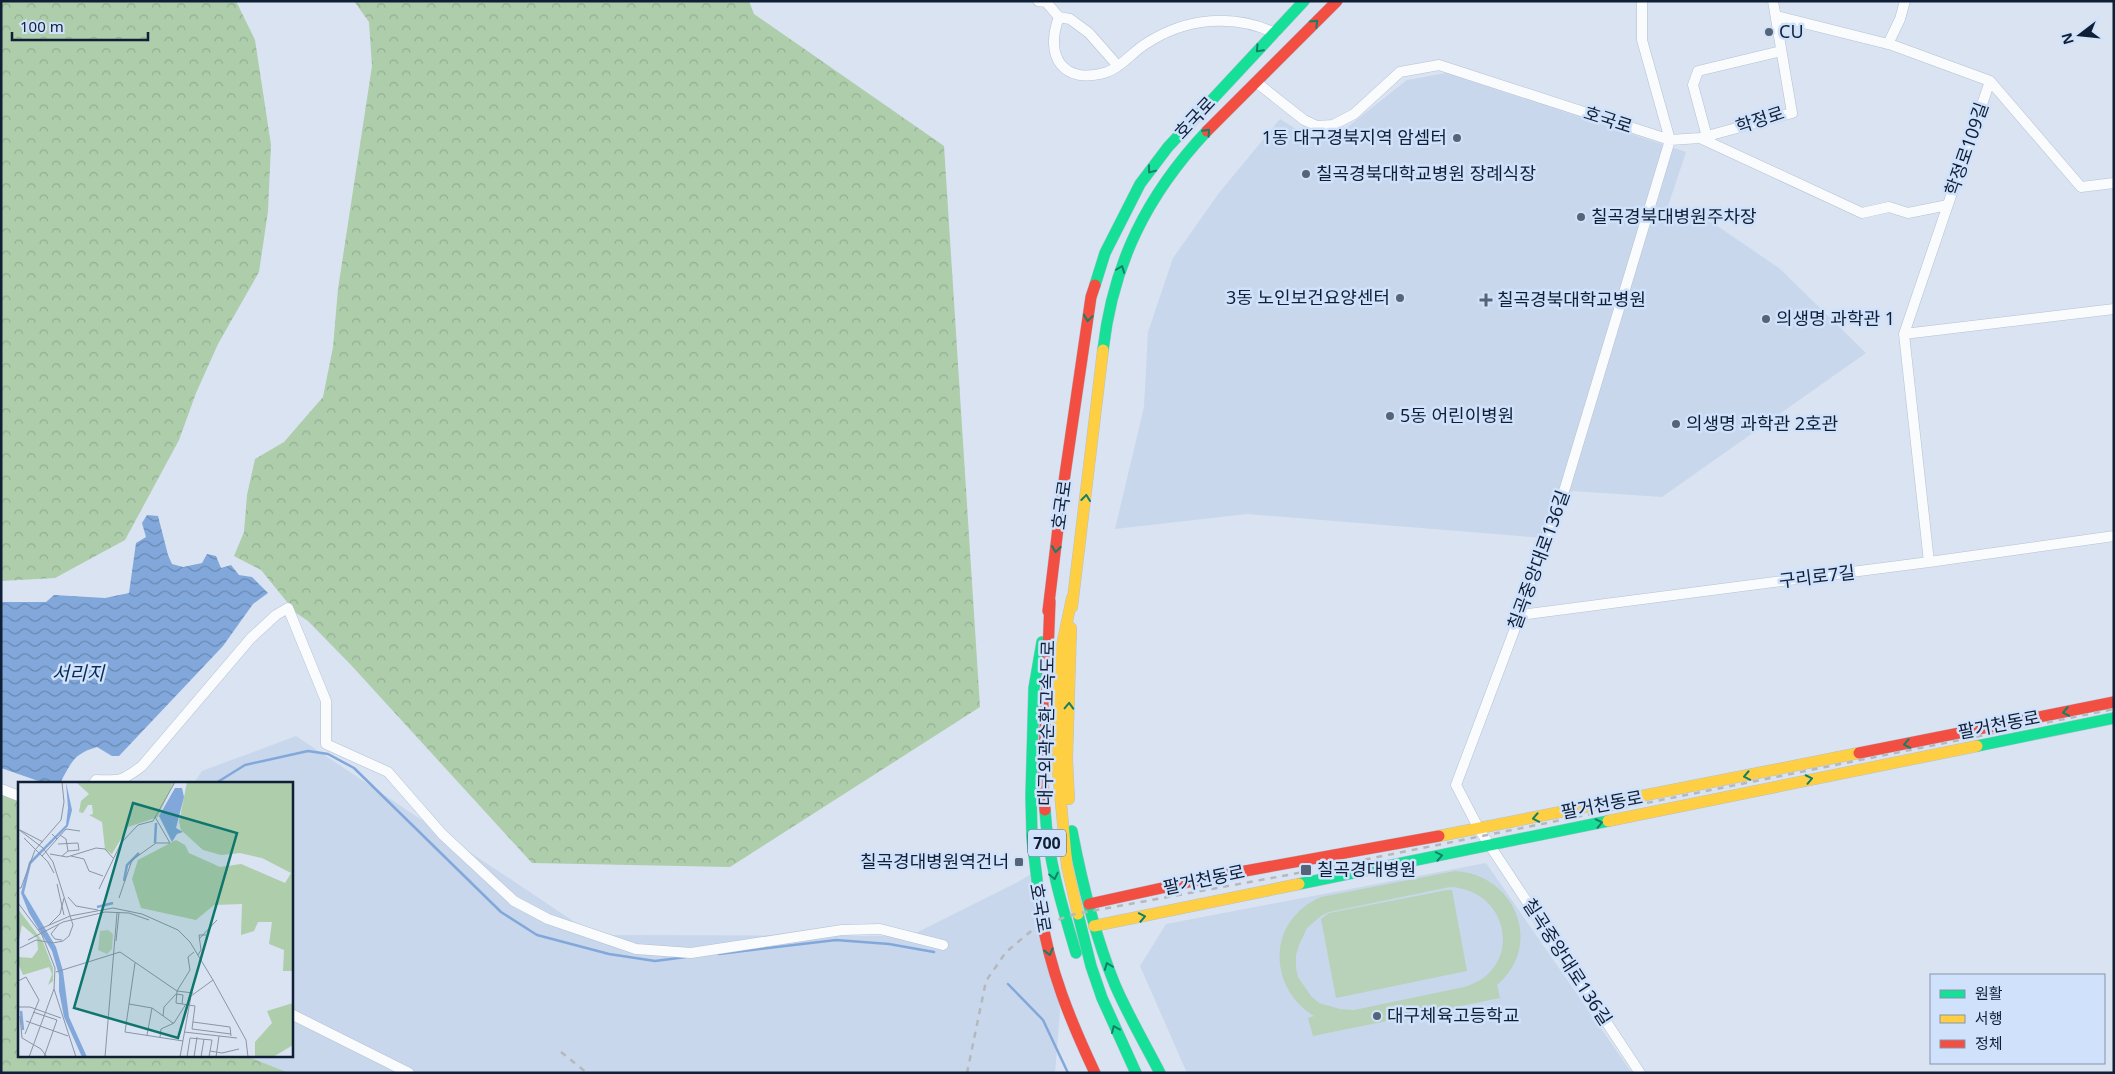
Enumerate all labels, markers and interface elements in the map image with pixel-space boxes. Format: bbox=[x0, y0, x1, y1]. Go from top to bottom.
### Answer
scale bar bbox=[12, 10, 149, 42]
north arrow bbox=[2055, 10, 2105, 60]
text: 100 m bbox=[20, 16, 64, 36]
place label: CU bbox=[1779, 19, 1804, 43]
one-way arrow bbox=[1309, 20, 1318, 29]
marker: CU bbox=[1763, 26, 1775, 38]
text: N bbox=[2056, 31, 2078, 47]
one-way arrow bbox=[1256, 44, 1265, 53]
street label: 호국로 bbox=[1169, 91, 1220, 144]
street label: 학정로109길 bbox=[1939, 99, 1993, 199]
street label: 호국로 bbox=[1581, 100, 1636, 138]
street label: 학정로 bbox=[1732, 100, 1787, 138]
place label: 1동 대구경북지역 암셈터 bbox=[1262, 125, 1447, 149]
one-way arrow bbox=[1201, 129, 1210, 138]
marker: 1동 대구경북지역 암셈터 bbox=[1451, 132, 1463, 144]
place label: 칠곡경북대학교병원 장례식장 bbox=[1316, 161, 1536, 185]
one-way arrow bbox=[1148, 164, 1156, 173]
marker: 칠곡경북대학교병원 장례식장 bbox=[1300, 168, 1312, 180]
place label: 칠곡경북대병원주차장 bbox=[1591, 204, 1757, 228]
marker: 칠곡경북대병원주차장 bbox=[1575, 211, 1587, 223]
one-way arrow bbox=[1115, 265, 1125, 273]
place label: 3동 노인보건요양센터 bbox=[1226, 285, 1390, 309]
place label: 칠곡경북대학교병원 bbox=[1497, 287, 1646, 311]
marker: 3동 노인보건요양센터 bbox=[1394, 292, 1406, 304]
marker: 칠곡경북대학교병원 bbox=[1479, 293, 1493, 307]
place label: 의생명 과학관 1 bbox=[1776, 306, 1895, 330]
marker: 의생명 과학관 1 bbox=[1760, 313, 1772, 325]
one-way arrow bbox=[1083, 315, 1094, 323]
place label: 5동 어린이병원 bbox=[1400, 403, 1514, 427]
marker: 5동 어린이병원 bbox=[1384, 410, 1396, 422]
place label: 의생명 과학관 2호관 bbox=[1686, 411, 1839, 435]
marker: 의생명 과학관 2호관 bbox=[1670, 418, 1682, 430]
street label: 호국로 bbox=[1046, 479, 1076, 531]
street label: 칠곡중앙대로136길 bbox=[1502, 487, 1574, 633]
one-way arrow bbox=[1080, 493, 1091, 501]
one-way arrow bbox=[1051, 545, 1062, 553]
street label: 구리로7길 bbox=[1777, 559, 1856, 593]
street label: 대구외곽순환고속도로 bbox=[1033, 640, 1059, 806]
water label: 서리지 bbox=[52, 660, 106, 686]
one-way arrow bbox=[1063, 701, 1074, 709]
street label: 팔거천동로 bbox=[1956, 704, 2042, 744]
one-way arrow bbox=[2062, 706, 2070, 717]
one-way arrow bbox=[1902, 738, 1911, 749]
one-way arrow bbox=[1743, 770, 1752, 780]
one-way arrow bbox=[1805, 775, 1814, 785]
inset map bbox=[18, 782, 292, 1056]
street label: 팔거천동로 bbox=[1559, 784, 1645, 824]
one-way arrow bbox=[1532, 812, 1541, 823]
one-way arrow bbox=[1594, 818, 1603, 829]
road number: 700 bbox=[1028, 830, 1066, 856]
place label: 칠곡경대병원역건너 bbox=[860, 849, 1009, 873]
one-way arrow bbox=[1435, 851, 1444, 862]
marker: 칠곡경대병원역건너 bbox=[1013, 856, 1025, 868]
place label: 칠곡경대병원 bbox=[1317, 857, 1416, 881]
street label: 팔거천동로 bbox=[1161, 859, 1247, 899]
marker: 칠곡경대병원 bbox=[1299, 863, 1313, 877]
one-way arrow bbox=[1048, 871, 1059, 880]
street label: 호국로 bbox=[1025, 881, 1057, 934]
street label: 칠곡중앙대로136길 bbox=[1518, 893, 1618, 1030]
one-way arrow bbox=[1137, 912, 1146, 922]
one-way arrow bbox=[1043, 948, 1054, 957]
one-way arrow bbox=[1104, 962, 1115, 971]
legend bbox=[1930, 974, 2105, 1064]
text: 원활 bbox=[1975, 983, 2003, 1003]
place label: 대구체육고등학교 bbox=[1387, 1003, 1519, 1027]
text: 서행 bbox=[1975, 1008, 2003, 1028]
marker: 대구체육고등학교 bbox=[1371, 1010, 1383, 1022]
one-way arrow bbox=[1110, 1025, 1121, 1034]
text: 정체 bbox=[1975, 1033, 2003, 1053]

